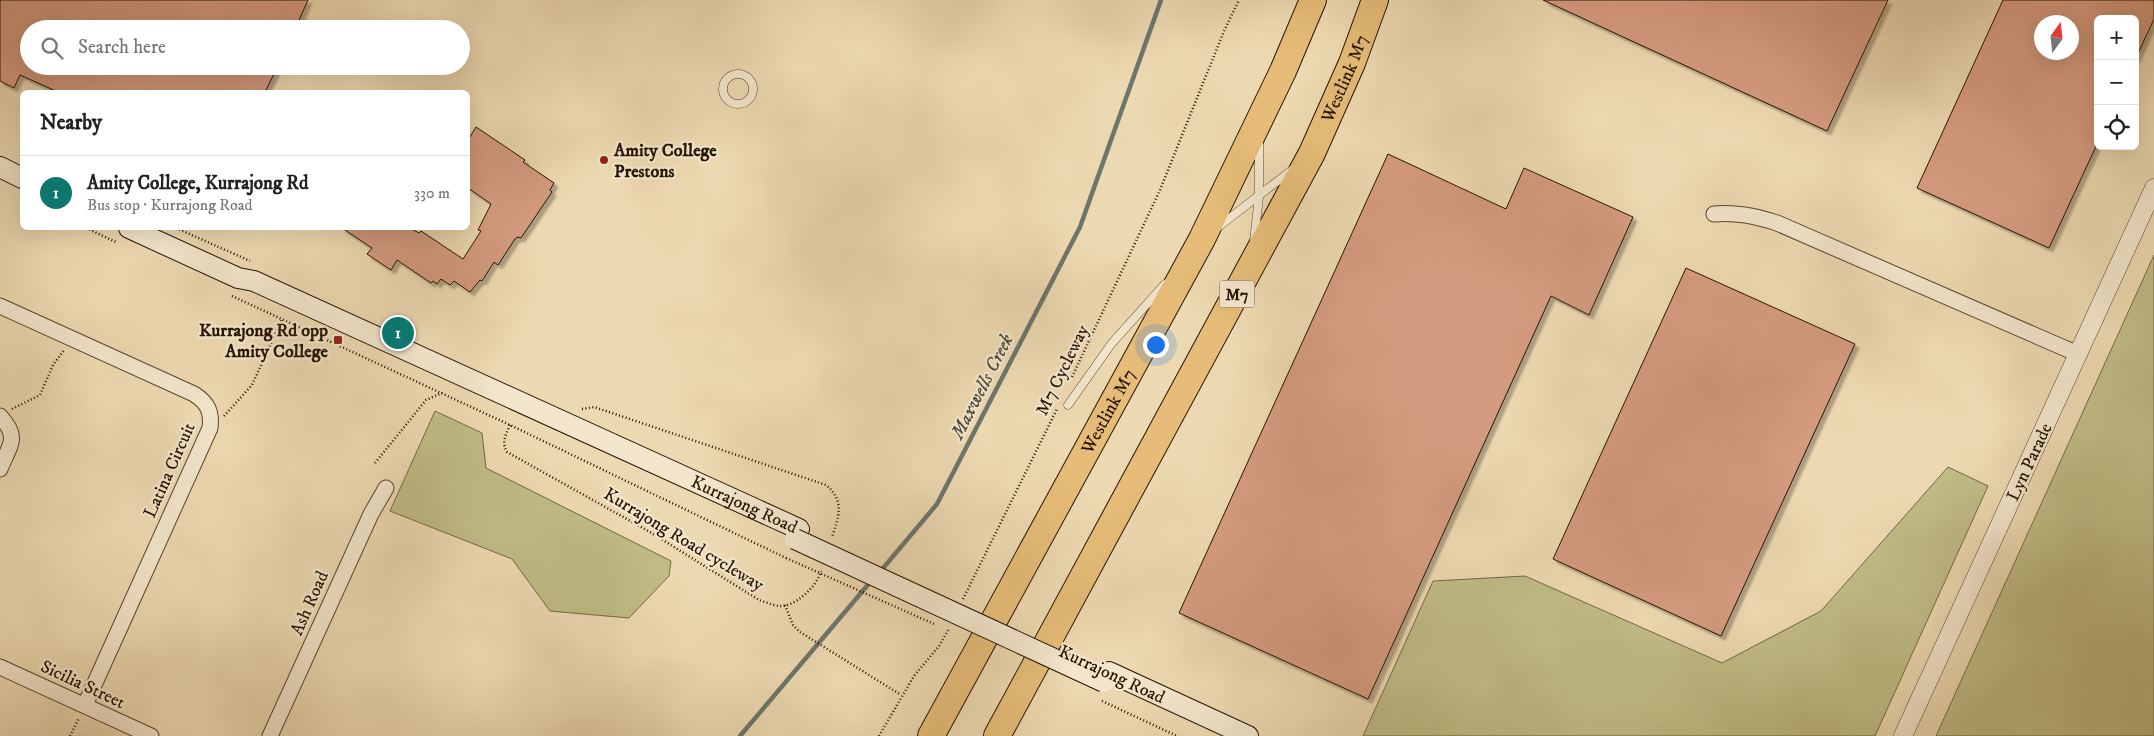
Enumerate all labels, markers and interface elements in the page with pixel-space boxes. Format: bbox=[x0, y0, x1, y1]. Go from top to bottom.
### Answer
north arrow bbox=[2034, 15, 2079, 60]
map controls bbox=[2094, 15, 2139, 150]
button: + bbox=[2094, 15, 2139, 60]
search box bbox=[20, 20, 470, 75]
street label: Westlink M7 bbox=[1317, 32, 1373, 127]
icon: search bbox=[38, 34, 66, 62]
text: Search here bbox=[78, 36, 166, 59]
button: − bbox=[2094, 60, 2139, 105]
button: locate bbox=[2094, 105, 2139, 150]
text: Nearby bbox=[40, 110, 102, 136]
place label: Amity College Prestons bbox=[613, 140, 717, 183]
marker: Amity College Prestons bbox=[598, 154, 610, 166]
text: Amity College, Kurrajong Rd bbox=[87, 172, 308, 195]
text: 1 bbox=[53, 183, 59, 203]
text: 330 m bbox=[414, 183, 450, 203]
text: Bus stop · Kurrajong Road bbox=[87, 195, 252, 215]
road number: M7 bbox=[1220, 280, 1254, 308]
pin: 1 bbox=[382, 314, 414, 352]
place label: Kurrajong Rd opp Amity College bbox=[199, 320, 329, 363]
street label: M7 Cycleway bbox=[1031, 321, 1095, 419]
water label: Maxwells Creek bbox=[945, 330, 1019, 445]
your location bbox=[1143, 332, 1169, 358]
marker: Kurrajong Rd opp Amity College bbox=[332, 334, 344, 346]
street label: Westlink M7 bbox=[1077, 366, 1141, 459]
street label: Latina Circuit bbox=[139, 419, 201, 521]
street label: Lyn Parade bbox=[2002, 420, 2058, 505]
street label: Kurrajong Road bbox=[687, 471, 801, 539]
street label: Kurrajong Road cycleway bbox=[599, 483, 768, 597]
street label: Ash Road bbox=[286, 568, 334, 639]
street label: Kurrajong Road bbox=[1055, 641, 1168, 709]
street label: Sicilia Street bbox=[37, 656, 128, 714]

